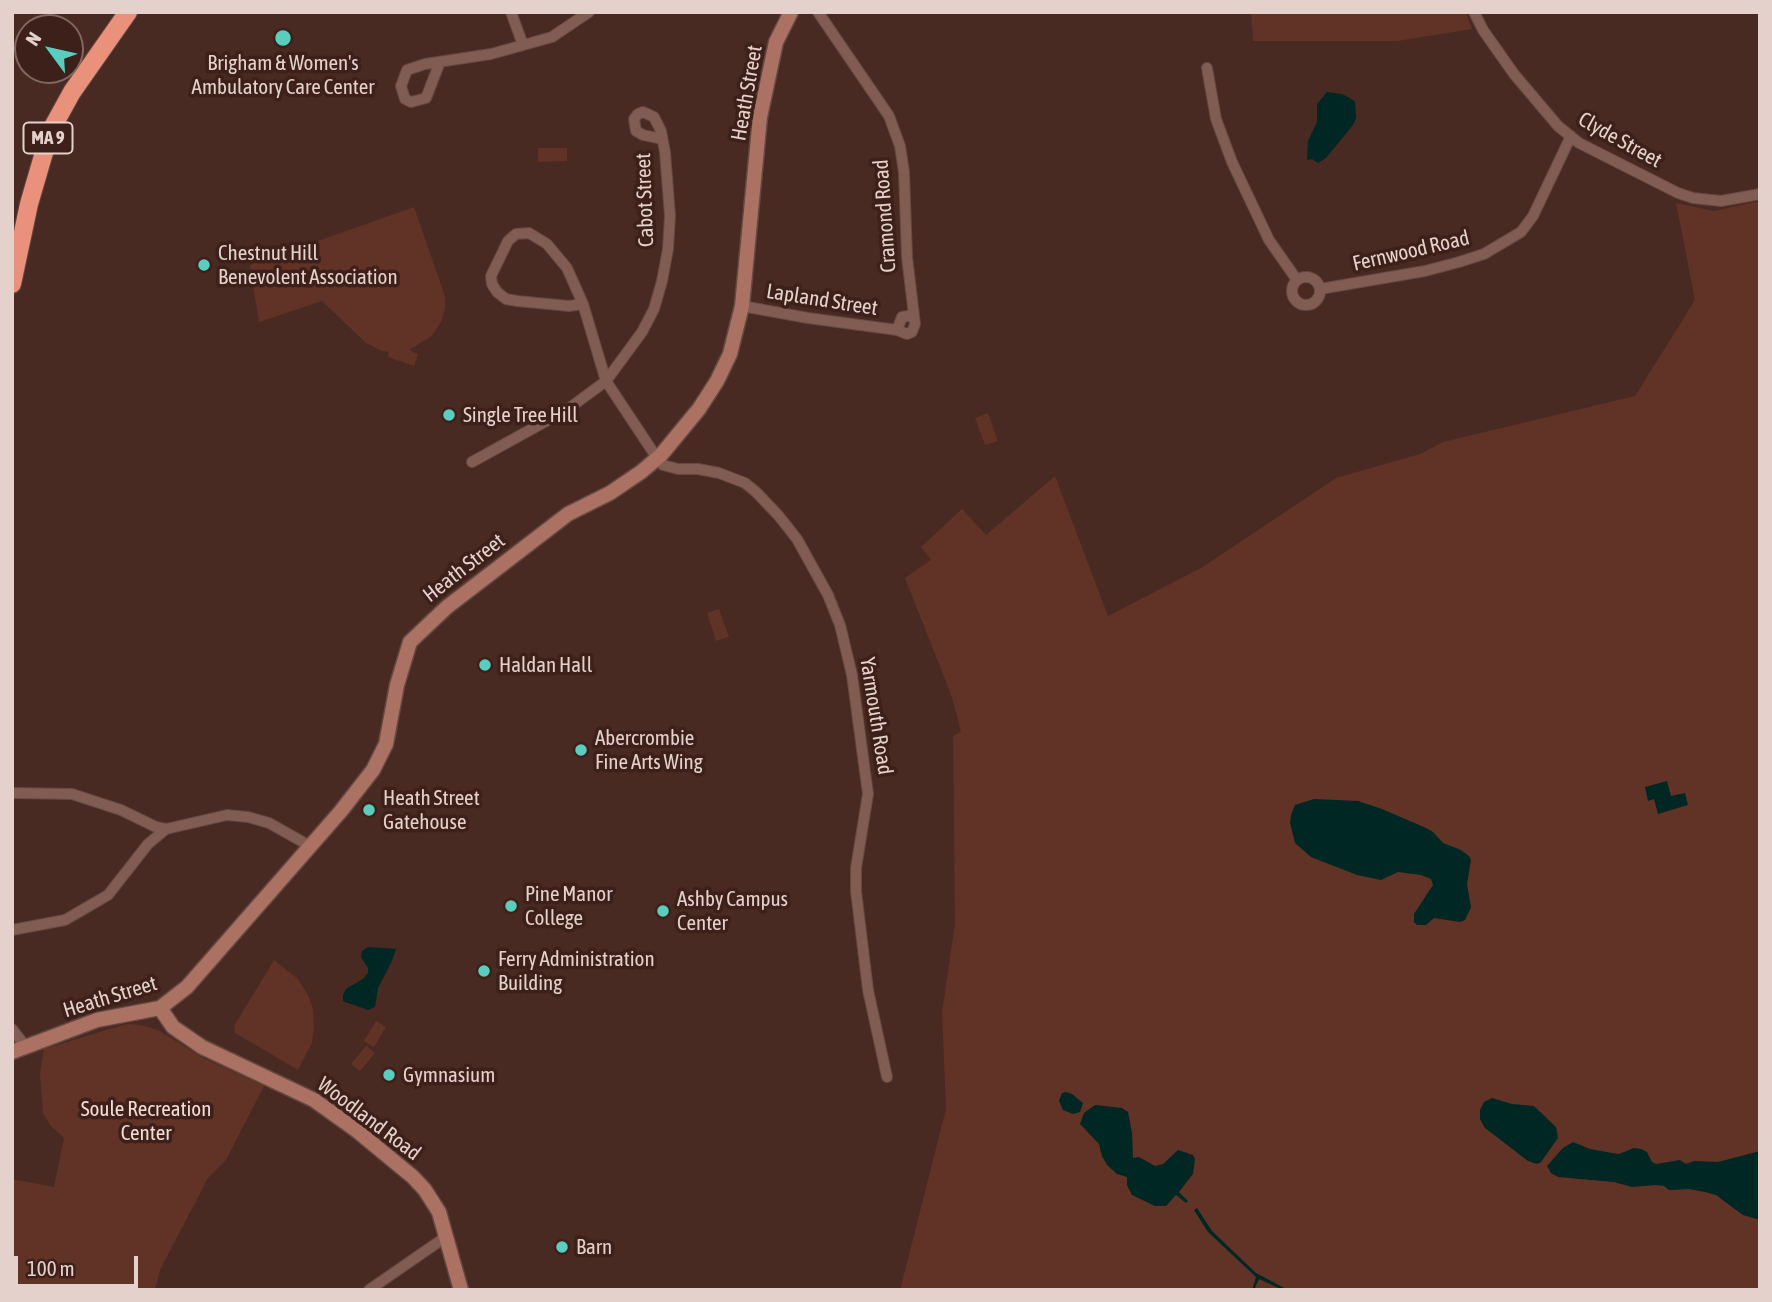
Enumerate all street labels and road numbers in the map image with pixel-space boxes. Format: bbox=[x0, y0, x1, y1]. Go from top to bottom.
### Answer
street label: Heath Street bbox=[726, 43, 768, 143]
street label: Clyde Street bbox=[1574, 107, 1666, 173]
road number: MA 9 bbox=[23, 122, 72, 154]
street label: Cabot Street bbox=[631, 153, 659, 247]
street label: Cramond Road bbox=[868, 159, 902, 273]
street label: Fernwood Road bbox=[1350, 225, 1472, 277]
street label: Lapland Street bbox=[765, 279, 879, 321]
street label: Heath Street bbox=[418, 528, 510, 608]
street label: Yarmouth Road bbox=[854, 656, 898, 776]
street label: Heath Street bbox=[60, 971, 160, 1023]
street label: Woodland Road bbox=[312, 1072, 426, 1166]

